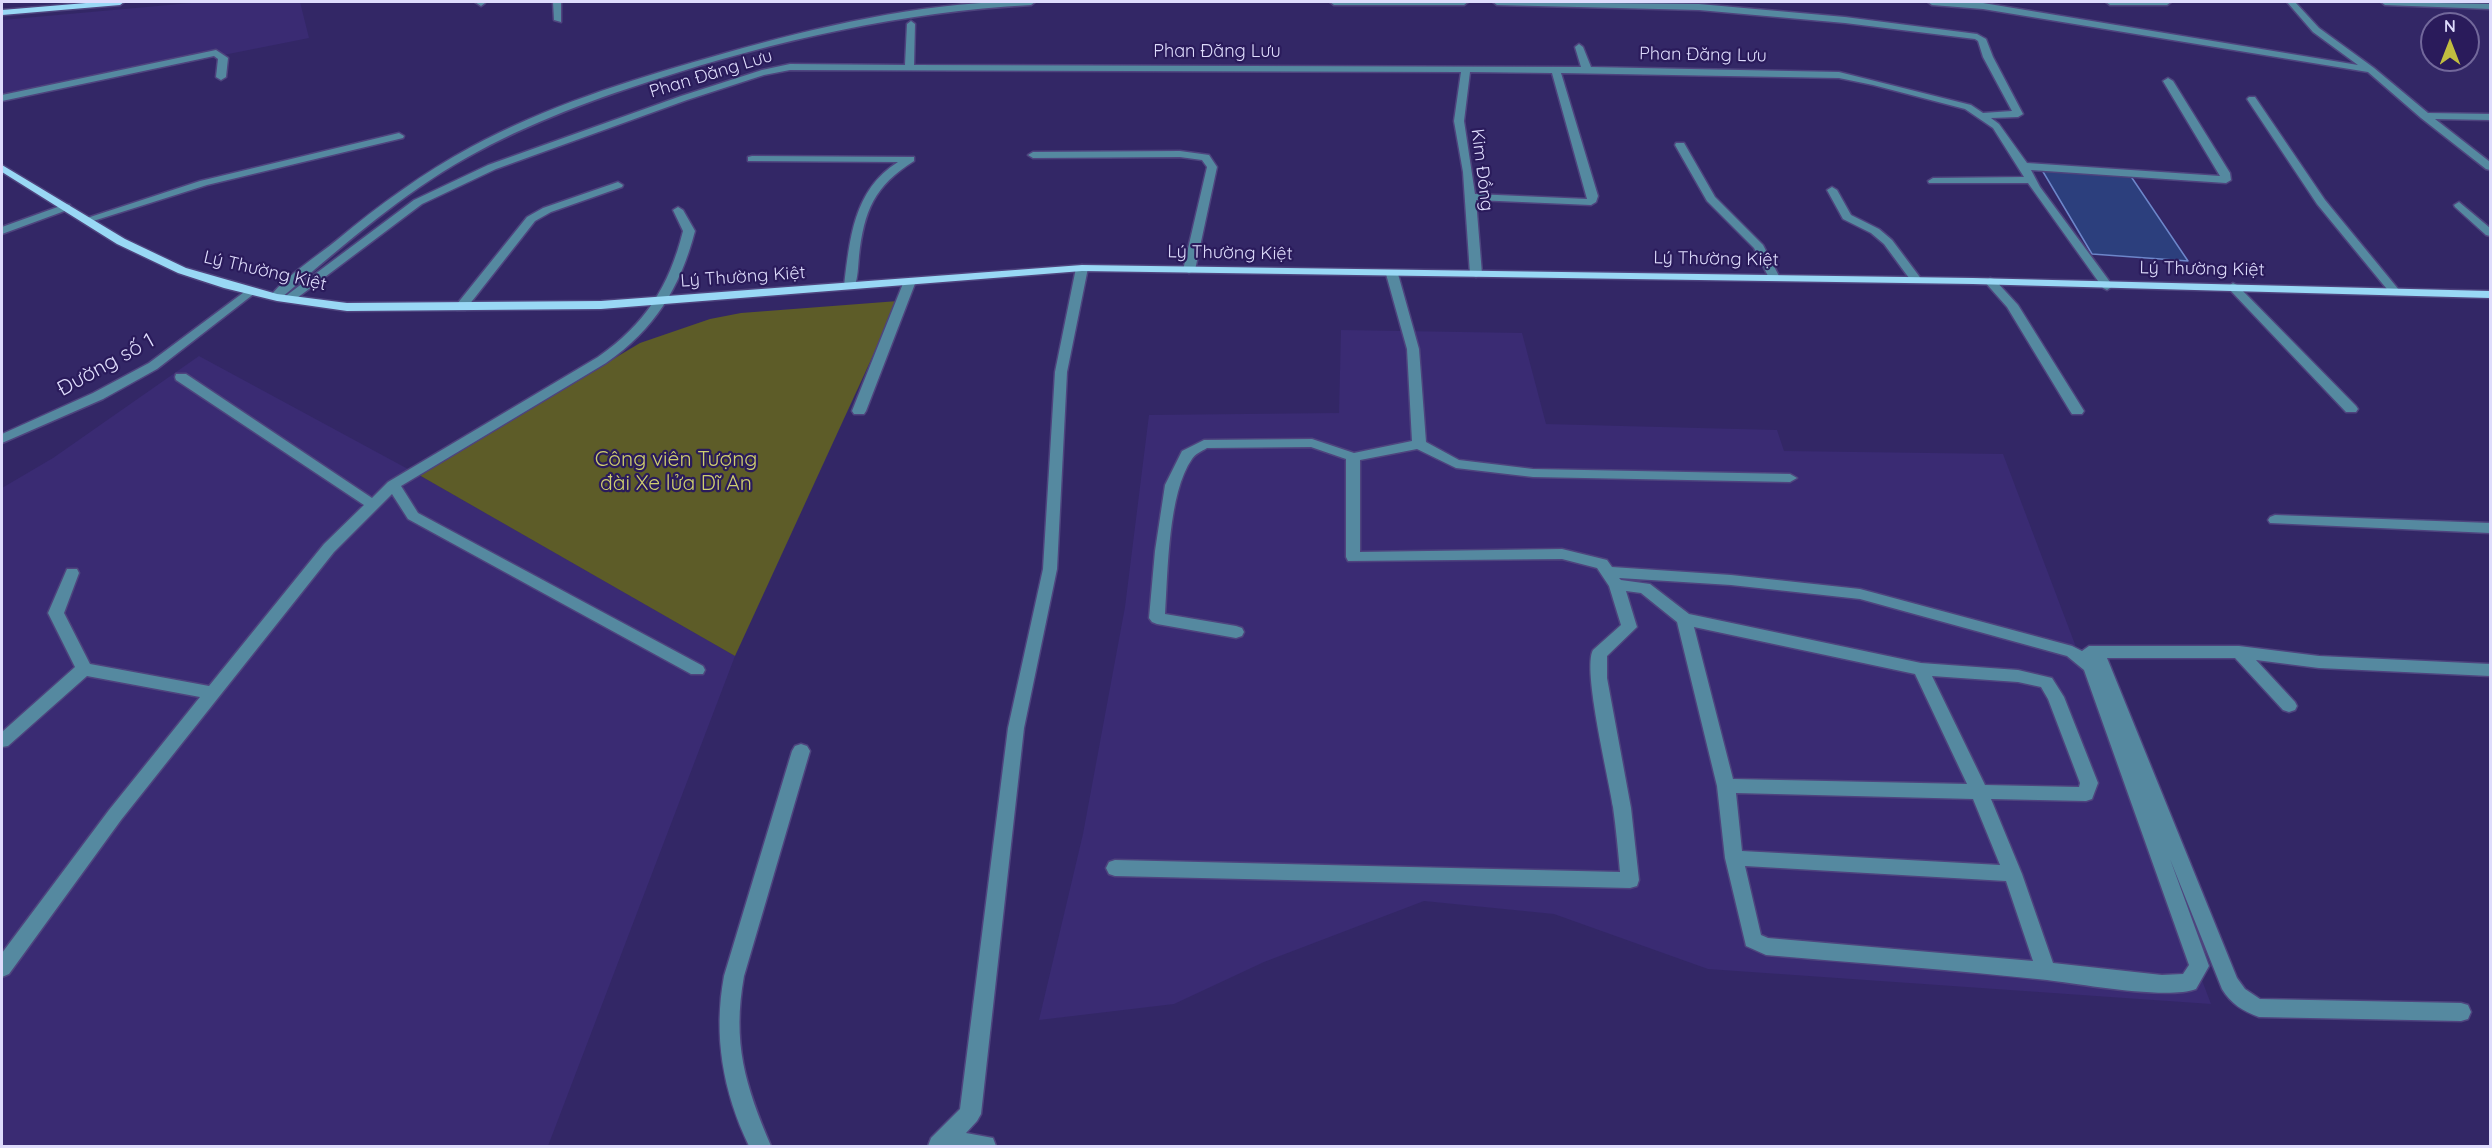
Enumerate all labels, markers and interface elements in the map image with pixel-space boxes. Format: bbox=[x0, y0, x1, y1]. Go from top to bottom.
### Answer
north arrow bbox=[2420, 12, 2480, 72]
text: N bbox=[2444, 16, 2456, 36]
street label: Phan Đăng Lưu bbox=[1153, 41, 1281, 63]
street label: Phan Đăng Lưu bbox=[1639, 43, 1767, 67]
street label: Phan Đăng Lưu bbox=[647, 45, 775, 103]
street label: Kim Đồng bbox=[1466, 128, 1498, 212]
street label: Lý Thường Kiệt bbox=[1167, 241, 1293, 265]
street label: Lý Thường Kiệt bbox=[202, 246, 328, 296]
street label: Lý Thường Kiệt bbox=[1653, 247, 1779, 271]
street label: Lý Thường Kiệt bbox=[2139, 257, 2265, 281]
street label: Lý Thường Kiệt bbox=[680, 262, 806, 292]
street label: Đường số 1 bbox=[53, 328, 159, 402]
park label: Công viên Tượng đài Xe lửa Dĩ An bbox=[595, 447, 757, 497]

